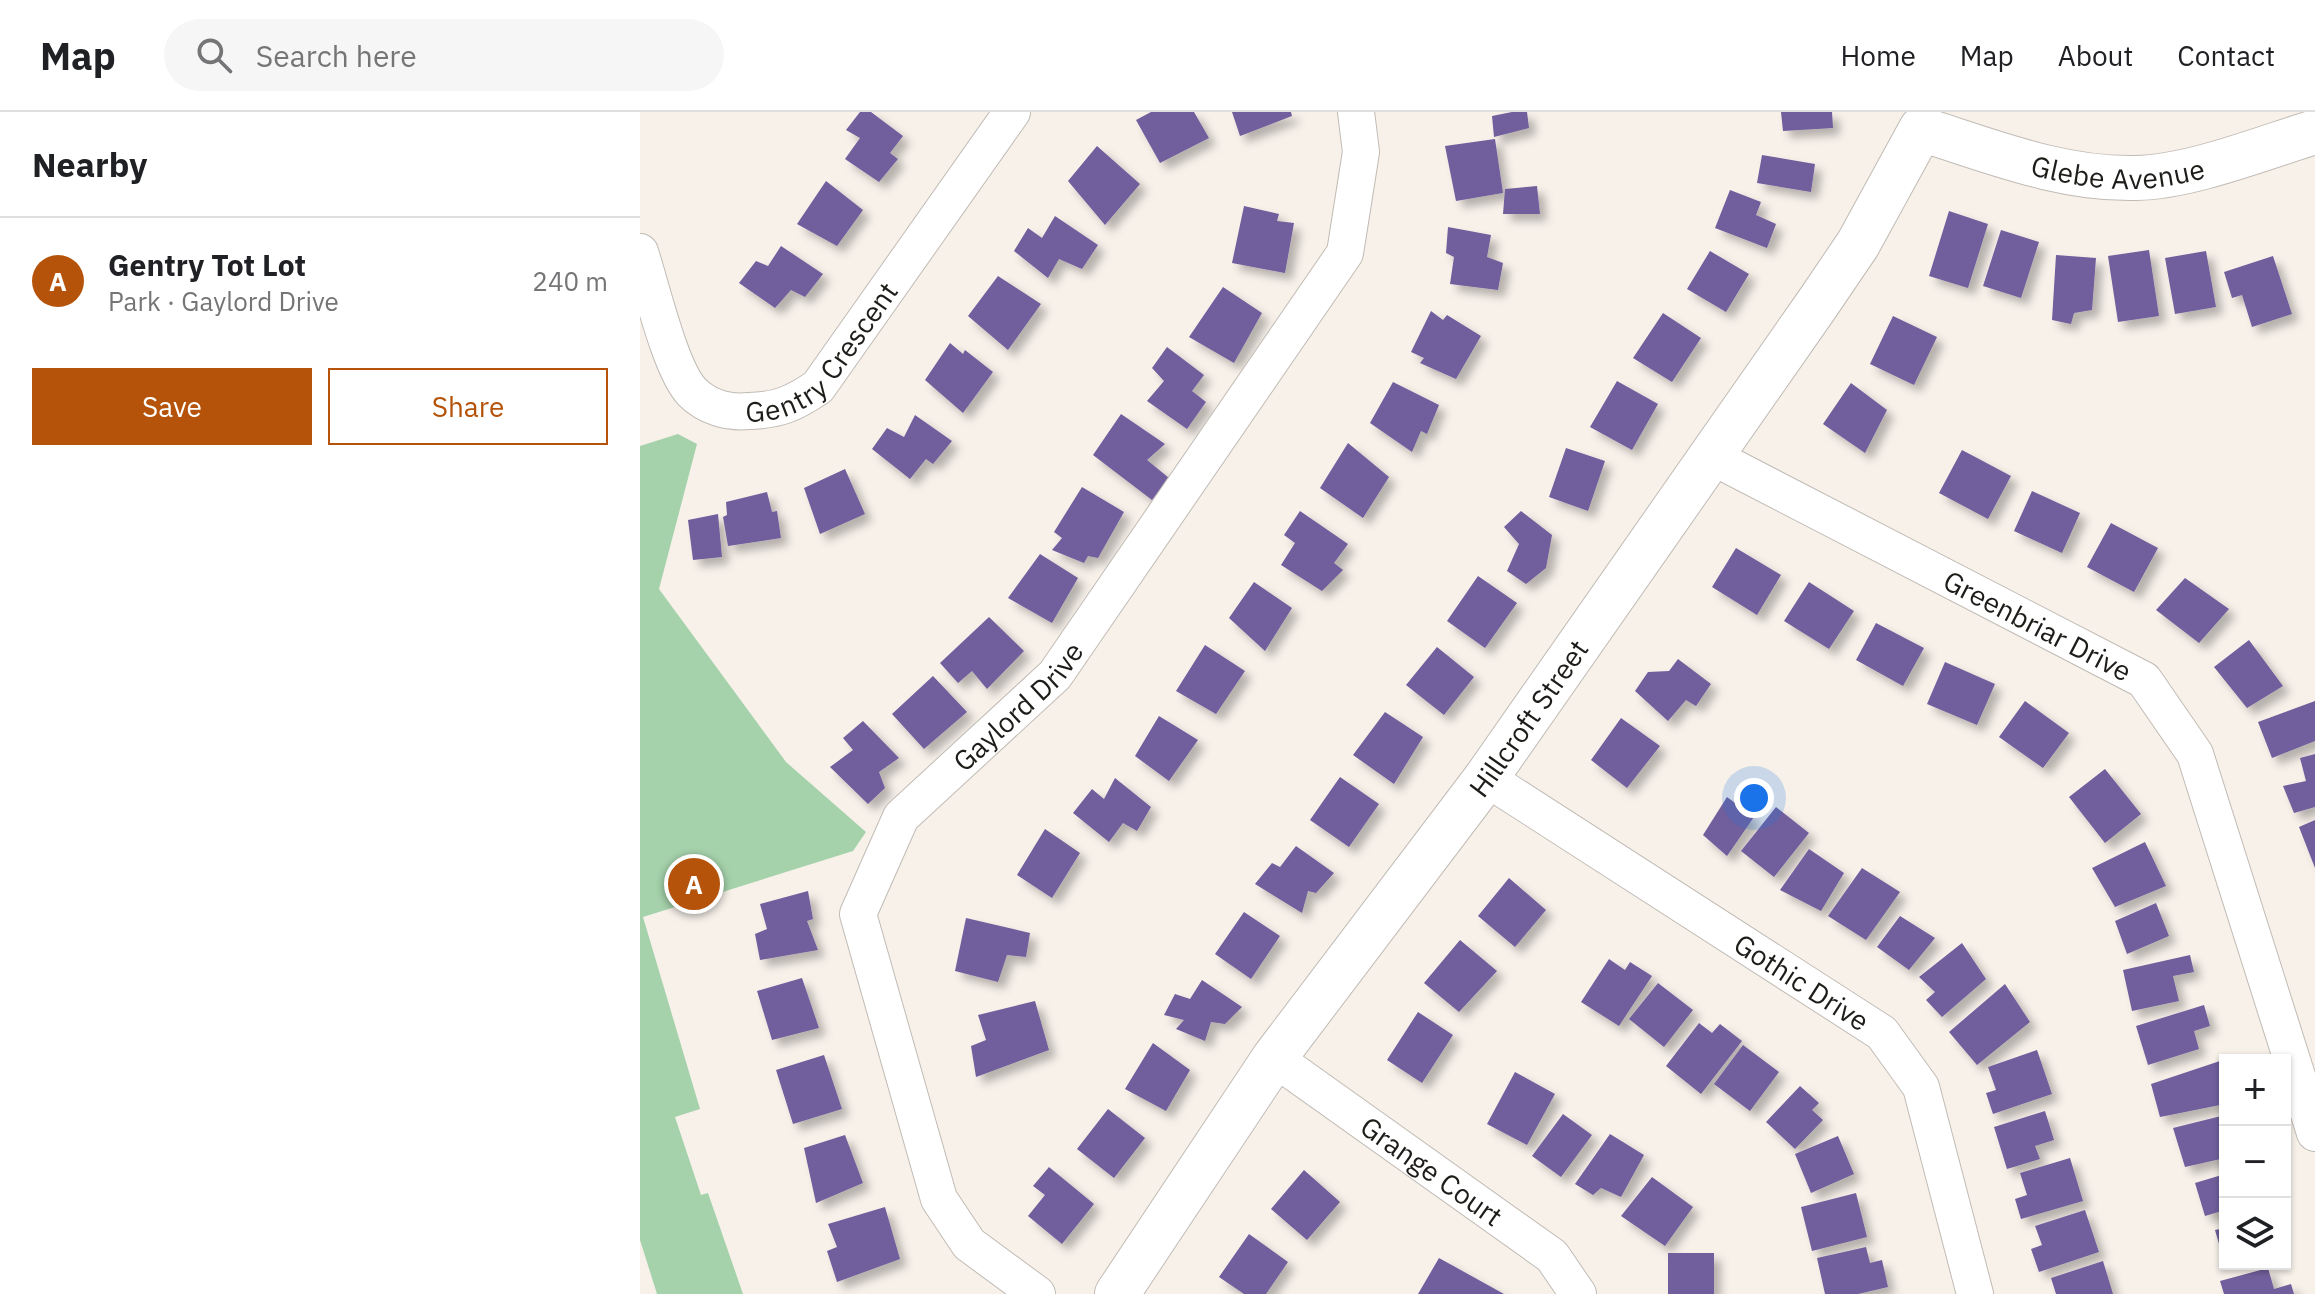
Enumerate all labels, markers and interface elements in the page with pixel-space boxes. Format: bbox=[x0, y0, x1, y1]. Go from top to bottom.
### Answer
search box bbox=[164, 19, 724, 91]
text: Map bbox=[40, 31, 116, 80]
icon: search bbox=[192, 33, 236, 77]
text: Search here bbox=[256, 36, 417, 75]
text: Home bbox=[1840, 37, 1916, 74]
text: Map bbox=[1960, 37, 2014, 74]
text: About bbox=[2058, 37, 2133, 74]
text: Contact bbox=[2177, 37, 2275, 74]
text: Nearby bbox=[32, 142, 147, 186]
street label: Glebe Avenue bbox=[2028, 146, 2208, 197]
text: Gentry Tot Lot bbox=[108, 245, 306, 284]
text: A bbox=[49, 264, 67, 298]
text: 240 m bbox=[532, 264, 608, 298]
street label: Gentry Crescent bbox=[744, 274, 905, 430]
text: Park · Gaylord Drive bbox=[108, 284, 339, 318]
button: Save bbox=[32, 368, 312, 445]
button: Share bbox=[328, 368, 608, 445]
street label: Greenbriar Drive bbox=[1938, 561, 2138, 689]
street label: Hillcroft Street bbox=[1460, 632, 1596, 804]
street label: Gaylord Drive bbox=[945, 634, 1091, 779]
your location bbox=[1734, 778, 1774, 818]
pin: A bbox=[668, 854, 720, 914]
street label: Gothic Drive bbox=[1728, 924, 1877, 1039]
map controls bbox=[2219, 1054, 2291, 1270]
button: + bbox=[2219, 1054, 2291, 1126]
street label: Grange Court bbox=[1354, 1107, 1510, 1234]
button: − bbox=[2219, 1126, 2291, 1198]
button: layers bbox=[2219, 1198, 2291, 1270]

